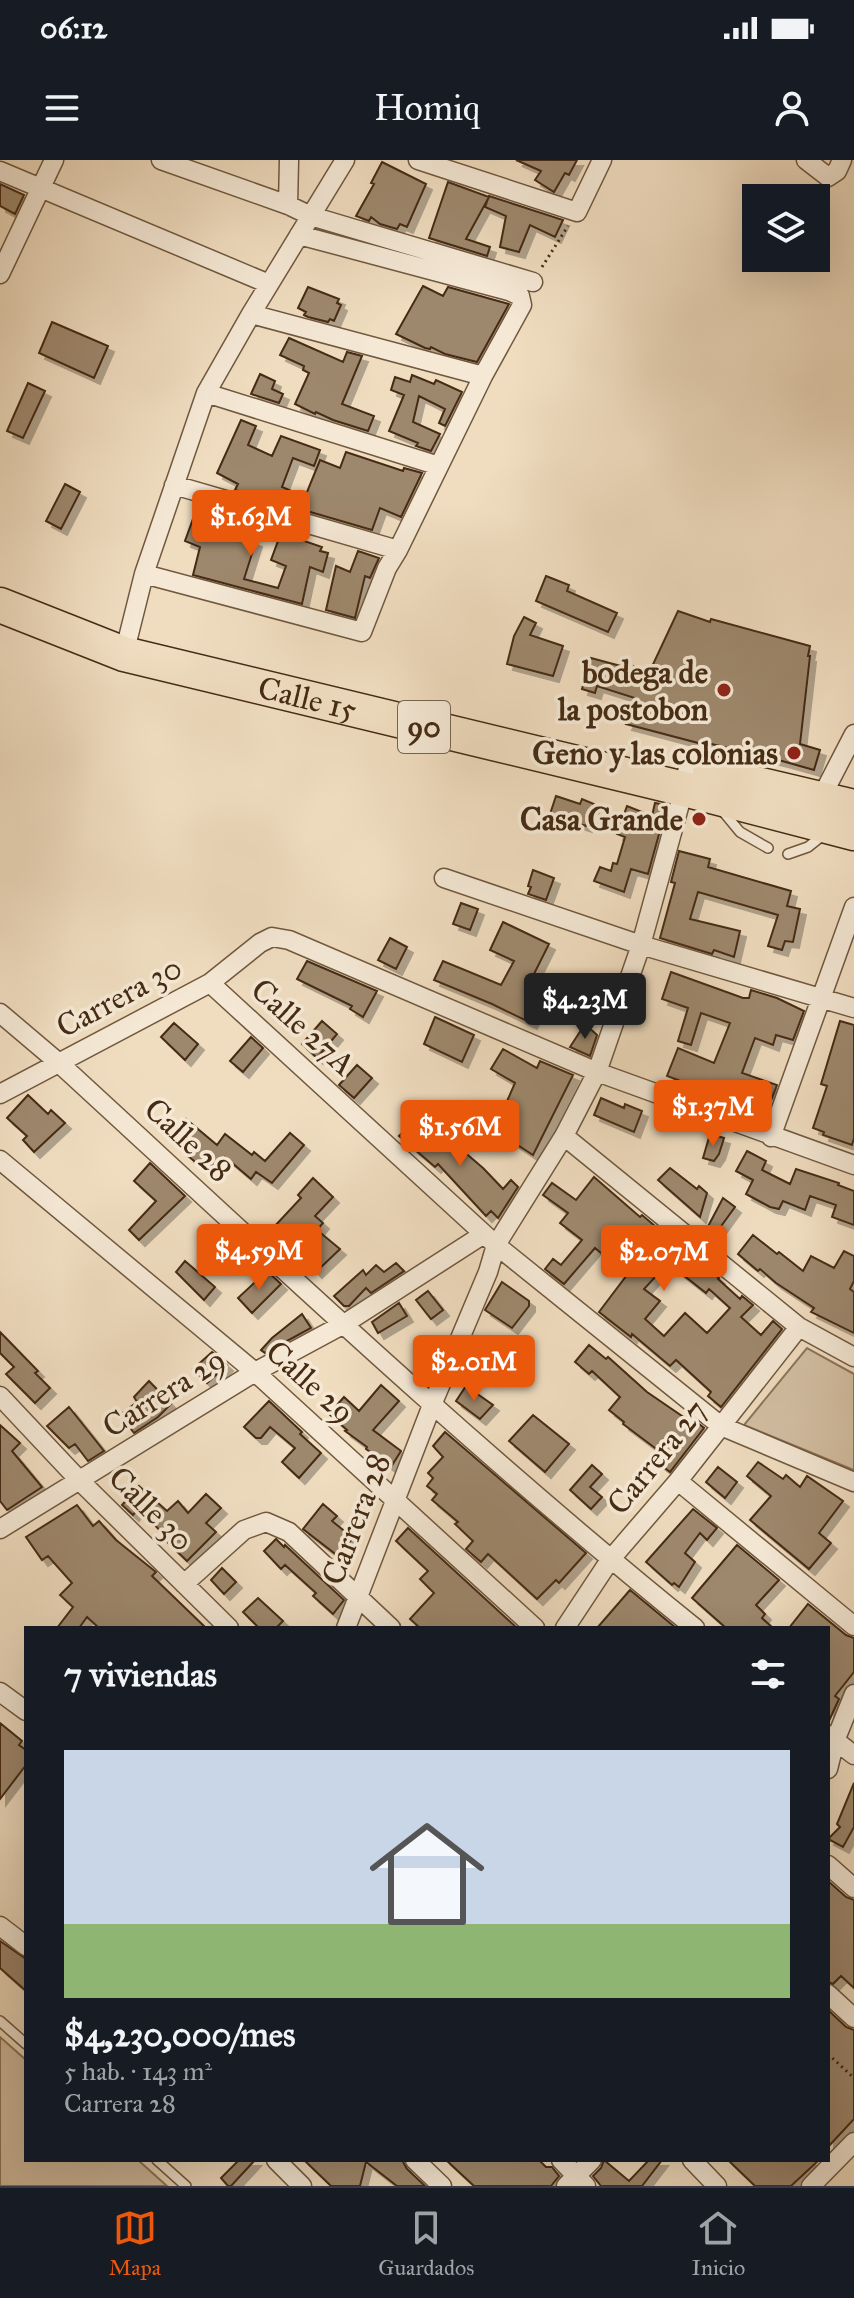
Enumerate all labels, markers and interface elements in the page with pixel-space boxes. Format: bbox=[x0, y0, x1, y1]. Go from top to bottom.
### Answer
text: 06:12 bbox=[40, 10, 107, 46]
icon: menu bbox=[40, 86, 84, 130]
text: Homiq bbox=[374, 86, 480, 130]
icon: person bbox=[770, 86, 814, 130]
map controls bbox=[742, 184, 830, 272]
button: layers bbox=[742, 184, 830, 272]
pin: $1.63M bbox=[186, 490, 316, 558]
text: $1.63M bbox=[210, 500, 292, 532]
place label: bodega de la postobon bbox=[557, 653, 709, 729]
street label: Calle 15 bbox=[254, 668, 361, 729]
marker: bodega de la postobon bbox=[715, 681, 733, 699]
road number: 90 bbox=[398, 701, 450, 753]
place label: Geno y las colonias bbox=[532, 734, 778, 773]
marker: Geno y las colonias bbox=[785, 744, 803, 762]
place label: Casa Grande bbox=[520, 800, 683, 839]
marker: Casa Grande bbox=[690, 810, 708, 828]
street label: Carrera 30 bbox=[50, 948, 188, 1046]
street label: Calle 27A bbox=[243, 970, 363, 1084]
pin: $4.23M bbox=[520, 973, 650, 1041]
text: $4.23M bbox=[542, 983, 628, 1015]
pin: $1.37M bbox=[648, 1080, 778, 1148]
street label: Calle 28 bbox=[136, 1090, 240, 1190]
text: $1.37M bbox=[672, 1090, 754, 1122]
pin: $1.56M bbox=[395, 1100, 525, 1168]
text: $1.56M bbox=[418, 1110, 502, 1142]
pin: $4.59M bbox=[194, 1224, 324, 1292]
pin: $2.07M bbox=[599, 1225, 729, 1293]
text: $4.59M bbox=[215, 1234, 303, 1266]
text: $2.07M bbox=[619, 1235, 709, 1267]
street label: Calle 29 bbox=[258, 1332, 362, 1432]
pin: $2.01M bbox=[409, 1335, 539, 1403]
street label: Carrera 29 bbox=[95, 1340, 233, 1446]
text: $2.01M bbox=[431, 1345, 517, 1377]
street label: Carrera 27 bbox=[599, 1392, 715, 1522]
street label: Carrera 28 bbox=[313, 1448, 399, 1590]
street label: Calle 30 bbox=[100, 1458, 202, 1560]
icon: filters bbox=[746, 1652, 790, 1696]
text: 7 viviendas bbox=[64, 1654, 217, 1695]
icon: home bbox=[355, 1802, 499, 1946]
text: $4,230,000/mes bbox=[64, 2014, 295, 2055]
text: 5 hab. · 143 m² bbox=[64, 2055, 212, 2087]
text: Carrera 28 bbox=[64, 2087, 176, 2119]
tab: Mapa bbox=[109, 2206, 161, 2281]
tab: Guardados bbox=[378, 2206, 474, 2281]
tab: Inicio bbox=[692, 2206, 745, 2281]

